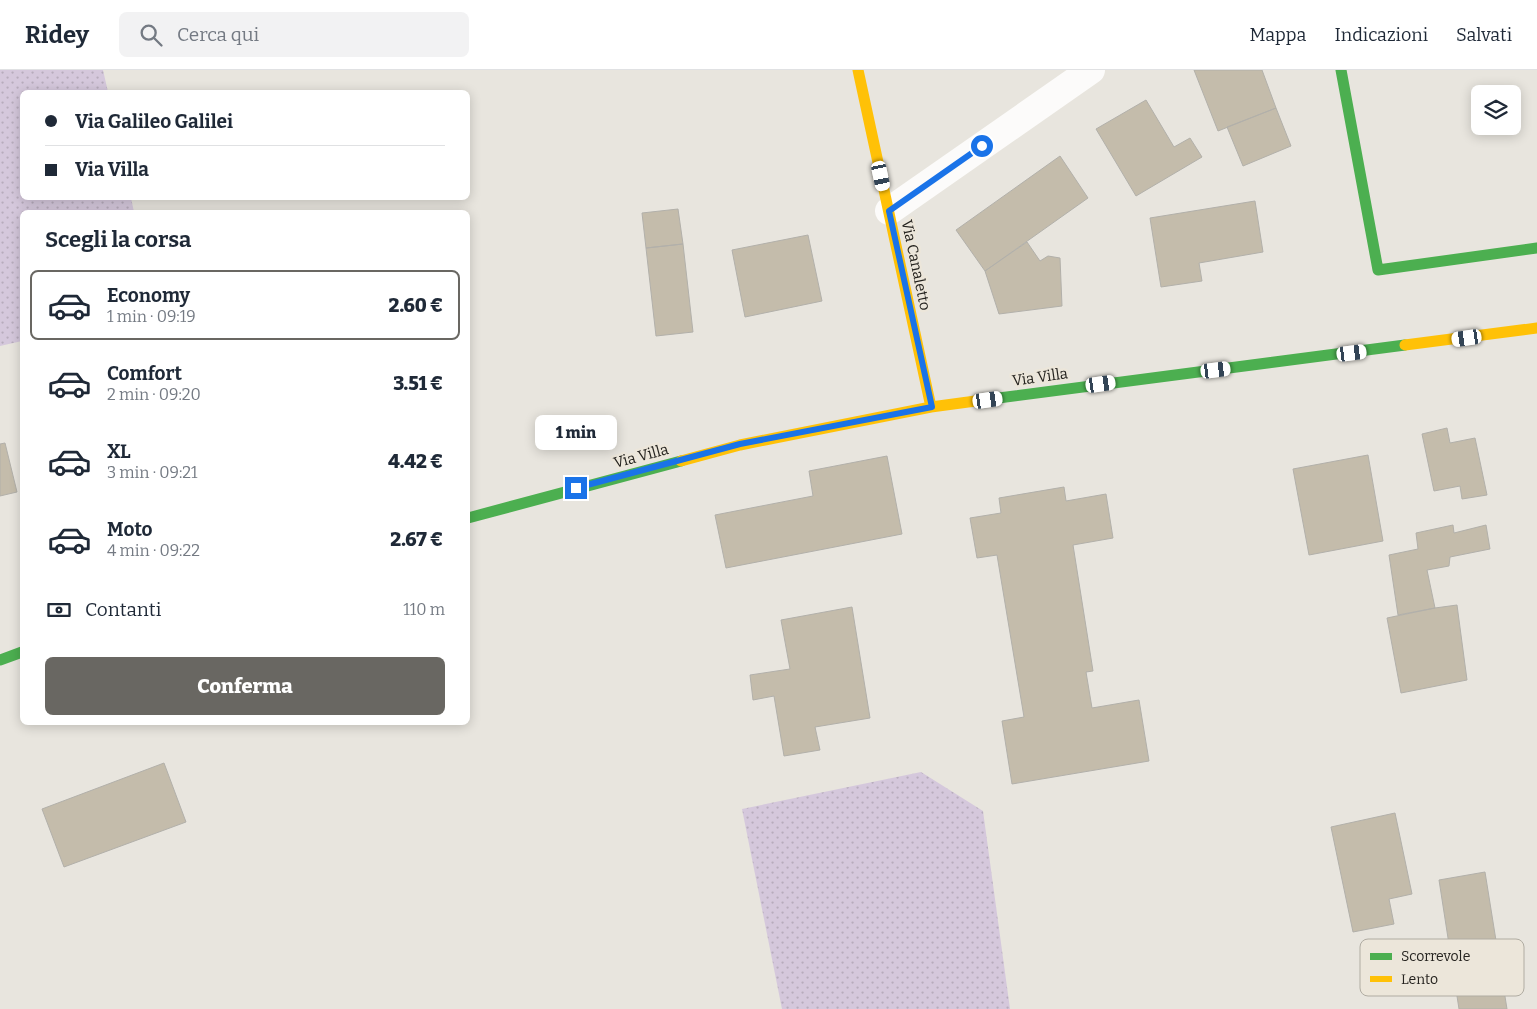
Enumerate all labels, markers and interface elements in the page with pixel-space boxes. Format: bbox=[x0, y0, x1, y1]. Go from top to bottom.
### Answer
search box bbox=[119, 12, 469, 57]
text: Ridey bbox=[25, 21, 89, 49]
icon: search bbox=[137, 21, 165, 49]
text: Cerca qui bbox=[177, 23, 259, 46]
text: Mappa bbox=[1250, 24, 1306, 46]
text: Indicazioni bbox=[1334, 24, 1428, 46]
text: Salvati bbox=[1456, 24, 1512, 46]
map controls bbox=[1471, 85, 1521, 135]
button: layers bbox=[1471, 85, 1521, 135]
text: Via Galileo Galilei bbox=[75, 110, 233, 133]
route start bbox=[971, 135, 993, 157]
text: Via Villa bbox=[75, 158, 149, 181]
car bbox=[870, 160, 891, 192]
street label: Via Canaletto bbox=[898, 218, 934, 312]
text: Scegli la corsa bbox=[45, 226, 191, 253]
icon: car bbox=[47, 283, 92, 328]
text: Economy bbox=[107, 284, 190, 307]
text: 2.60 € bbox=[389, 294, 443, 317]
text: 1 min · 09:19 bbox=[107, 307, 196, 326]
car bbox=[1451, 328, 1482, 348]
car bbox=[1336, 344, 1367, 362]
icon: car bbox=[47, 361, 92, 406]
car bbox=[1200, 361, 1231, 379]
text: Comfort bbox=[107, 362, 182, 385]
street label: Via Villa bbox=[1011, 364, 1069, 390]
text: 3.51 € bbox=[393, 372, 443, 395]
car bbox=[1085, 374, 1116, 394]
text: 2 min · 09:20 bbox=[107, 385, 201, 404]
car bbox=[972, 390, 1003, 410]
callout: 1 min bbox=[535, 416, 617, 450]
text: 1 min bbox=[556, 423, 596, 442]
icon: car bbox=[47, 439, 92, 484]
text: XL bbox=[107, 440, 131, 463]
street label: Via Villa bbox=[612, 440, 670, 472]
text: 4.42 € bbox=[388, 450, 443, 473]
text: 3 min · 09:21 bbox=[107, 463, 197, 482]
route end bbox=[565, 477, 587, 499]
icon: car bbox=[47, 517, 92, 562]
text: Moto bbox=[107, 518, 153, 541]
text: 2.67 € bbox=[390, 528, 443, 551]
text: 4 min · 09:22 bbox=[107, 541, 200, 560]
icon: cash bbox=[45, 596, 73, 624]
text: Contanti bbox=[85, 598, 161, 621]
text: 110 m bbox=[403, 600, 445, 619]
button: Conferma bbox=[45, 657, 445, 715]
legend bbox=[1360, 939, 1524, 996]
text: Scorrevole bbox=[1401, 948, 1470, 965]
text: Lento bbox=[1401, 971, 1438, 988]

